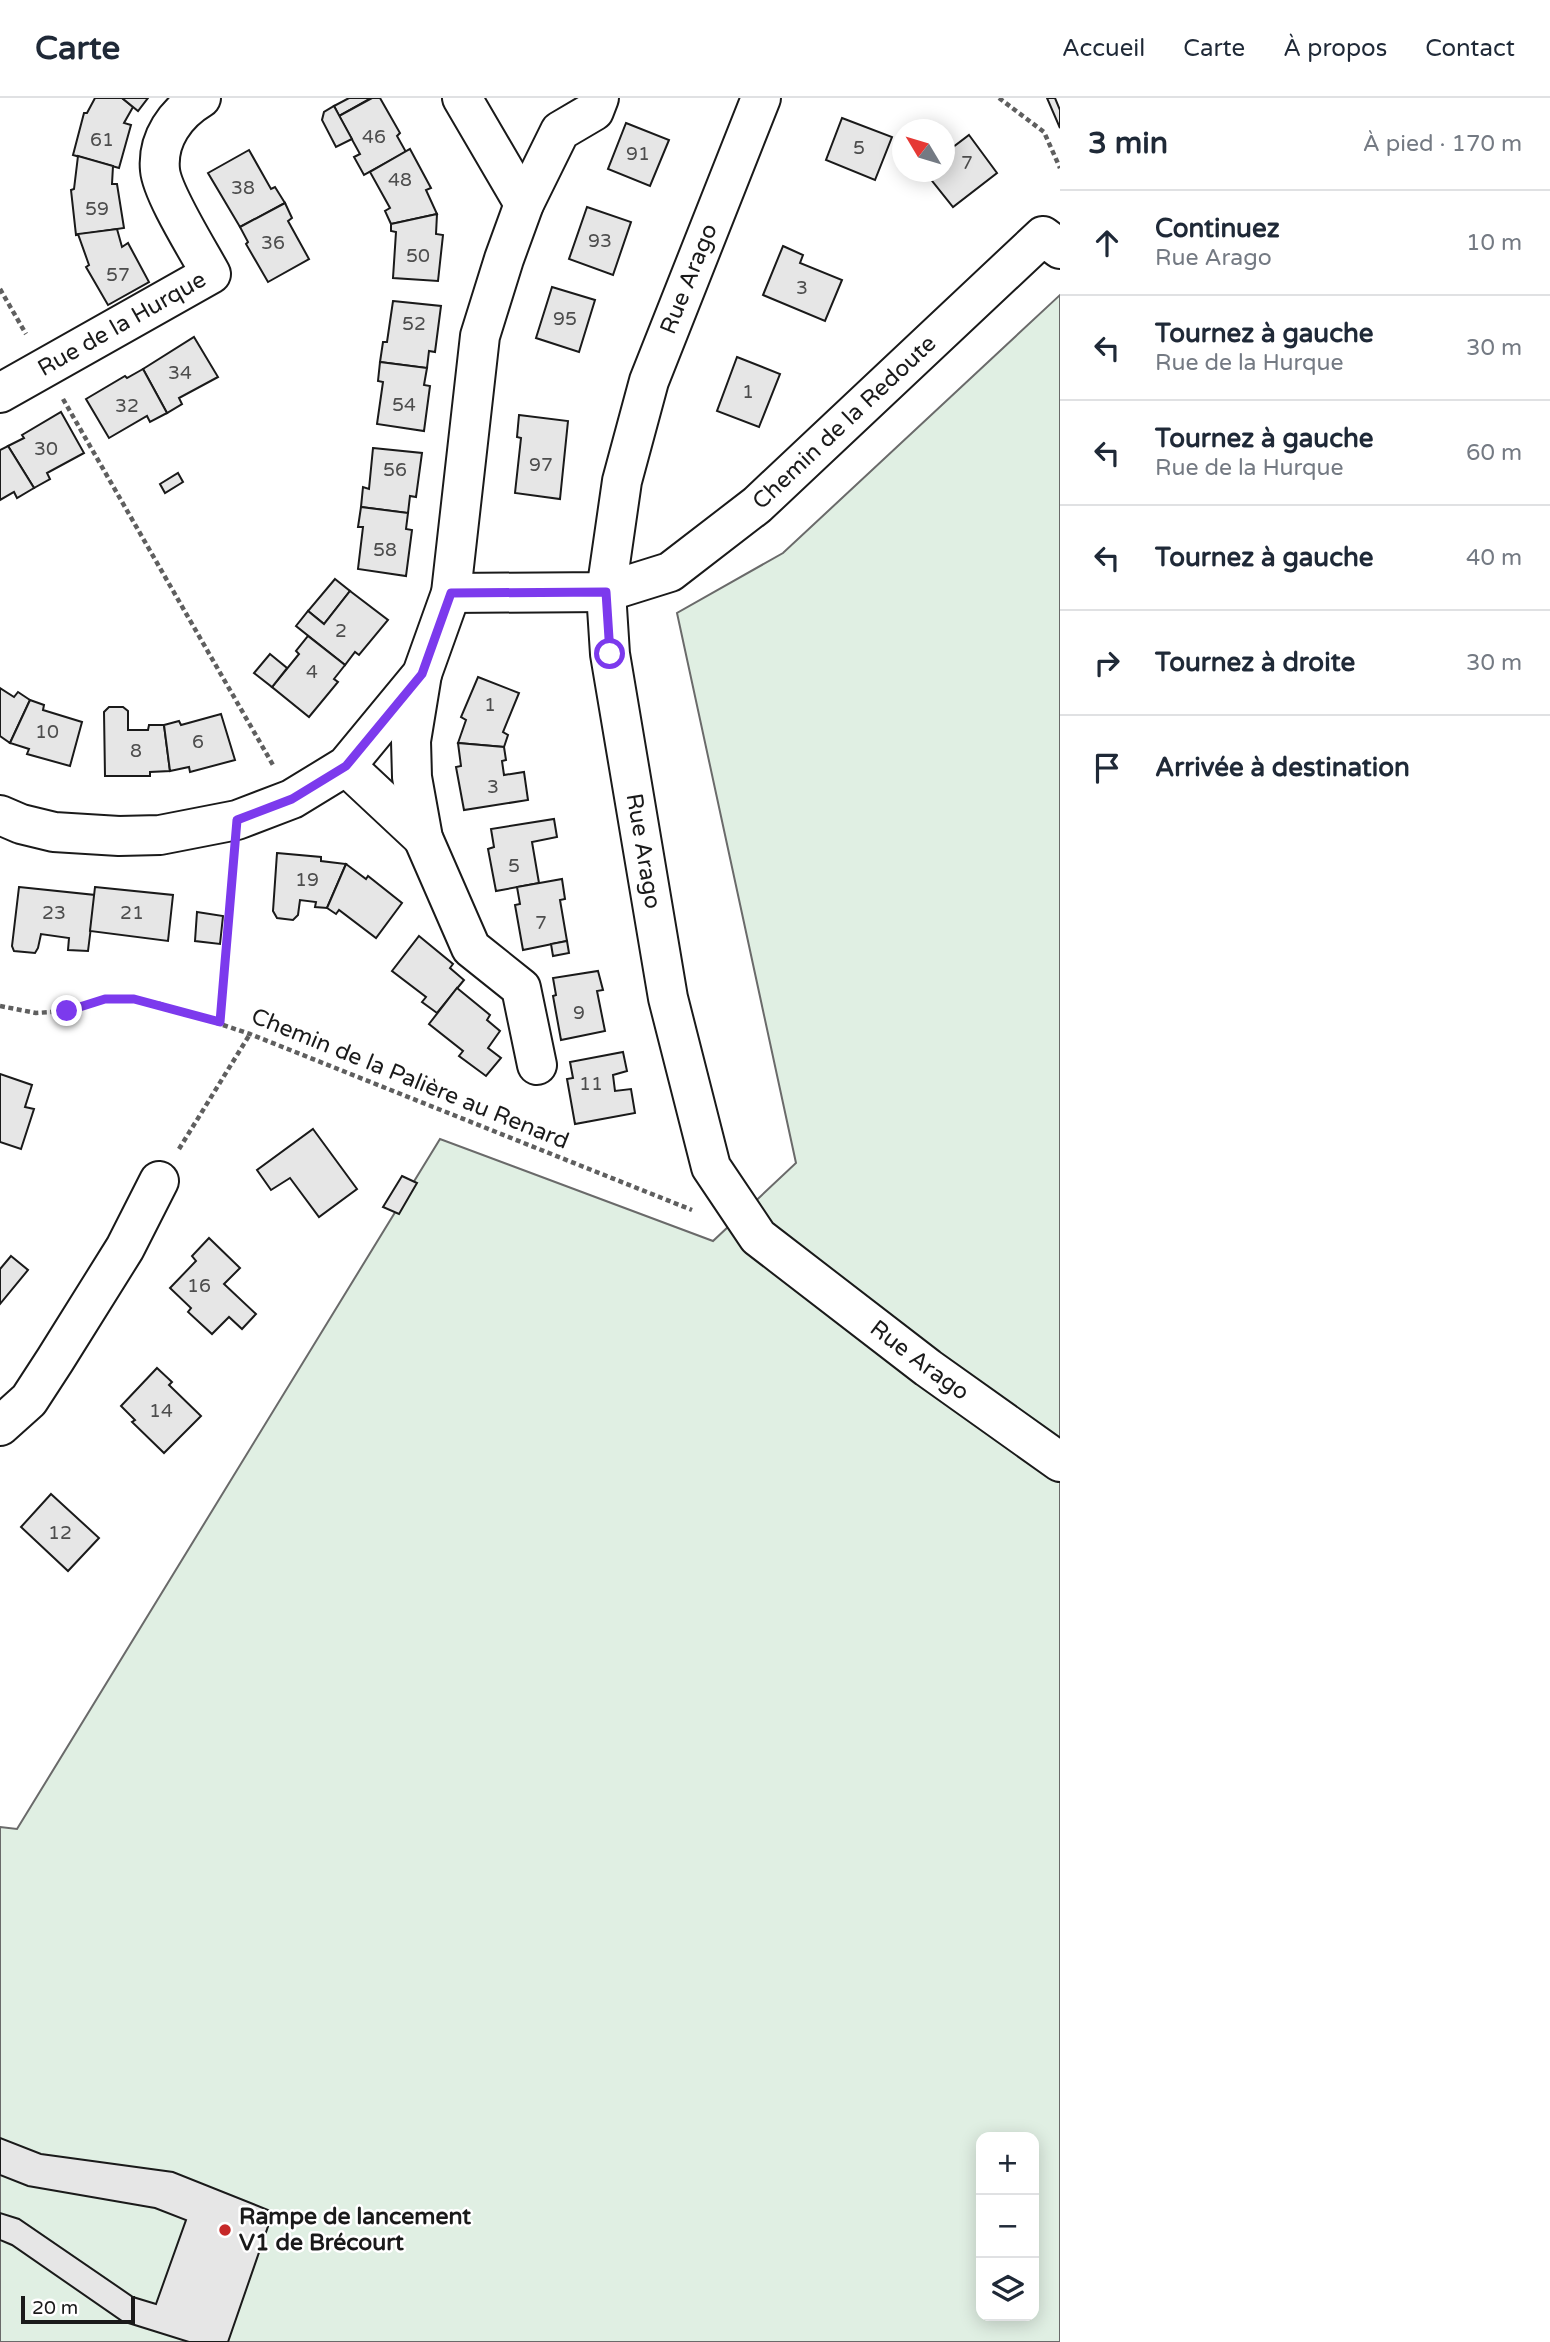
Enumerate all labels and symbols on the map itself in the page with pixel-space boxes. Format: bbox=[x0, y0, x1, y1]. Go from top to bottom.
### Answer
north arrow bbox=[892, 119, 955, 182]
house number: 46 bbox=[362, 126, 386, 148]
house number: 61 bbox=[90, 129, 114, 151]
house number: 5 bbox=[853, 137, 865, 159]
house number: 91 bbox=[626, 143, 650, 165]
house number: 7 bbox=[961, 152, 973, 174]
house number: 48 bbox=[388, 169, 412, 191]
house number: 38 bbox=[231, 177, 255, 199]
house number: 59 bbox=[85, 198, 109, 220]
street label: Rue Arago bbox=[654, 220, 724, 338]
house number: 93 bbox=[588, 230, 612, 252]
house number: 36 bbox=[261, 232, 285, 254]
house number: 50 bbox=[406, 245, 430, 267]
house number: 57 bbox=[106, 264, 130, 286]
street label: Rue de la Hurque bbox=[33, 266, 211, 383]
house number: 3 bbox=[796, 277, 808, 299]
house number: 95 bbox=[553, 308, 577, 330]
house number: 52 bbox=[402, 313, 426, 335]
street label: Chemin de la Redoute bbox=[747, 330, 942, 516]
house number: 34 bbox=[168, 362, 192, 384]
house number: 1 bbox=[742, 381, 754, 403]
house number: 54 bbox=[392, 394, 416, 416]
house number: 32 bbox=[115, 395, 139, 417]
house number: 30 bbox=[34, 438, 58, 460]
house number: 97 bbox=[529, 454, 553, 476]
house number: 56 bbox=[383, 459, 407, 481]
house number: 58 bbox=[373, 539, 397, 561]
house number: 2 bbox=[335, 620, 347, 642]
route start bbox=[594, 638, 625, 669]
house number: 4 bbox=[306, 661, 318, 683]
house number: 1 bbox=[484, 694, 496, 716]
house number: 10 bbox=[35, 721, 59, 743]
house number: 6 bbox=[192, 731, 204, 753]
house number: 8 bbox=[130, 740, 142, 762]
house number: 3 bbox=[487, 776, 499, 798]
street label: Rue Arago bbox=[620, 791, 667, 911]
house number: 5 bbox=[508, 855, 520, 877]
house number: 19 bbox=[295, 869, 319, 891]
house number: 23 bbox=[42, 902, 66, 924]
house number: 21 bbox=[120, 902, 144, 924]
house number: 7 bbox=[535, 912, 547, 934]
route end bbox=[51, 995, 82, 1026]
street label: Chemin de la Palière au Renard bbox=[247, 1002, 573, 1156]
house number: 9 bbox=[573, 1002, 585, 1024]
house number: 11 bbox=[579, 1073, 603, 1095]
house number: 16 bbox=[187, 1275, 211, 1297]
street label: Rue Arago bbox=[864, 1314, 974, 1407]
house number: 14 bbox=[149, 1400, 173, 1422]
house number: 12 bbox=[48, 1522, 72, 1544]
place label: Rampe de lancement V1 de Brécourt bbox=[239, 2203, 471, 2257]
marker: Rampe de lancement V1 de Brécourt bbox=[217, 2222, 233, 2238]
scale bar bbox=[21, 2293, 135, 2325]

